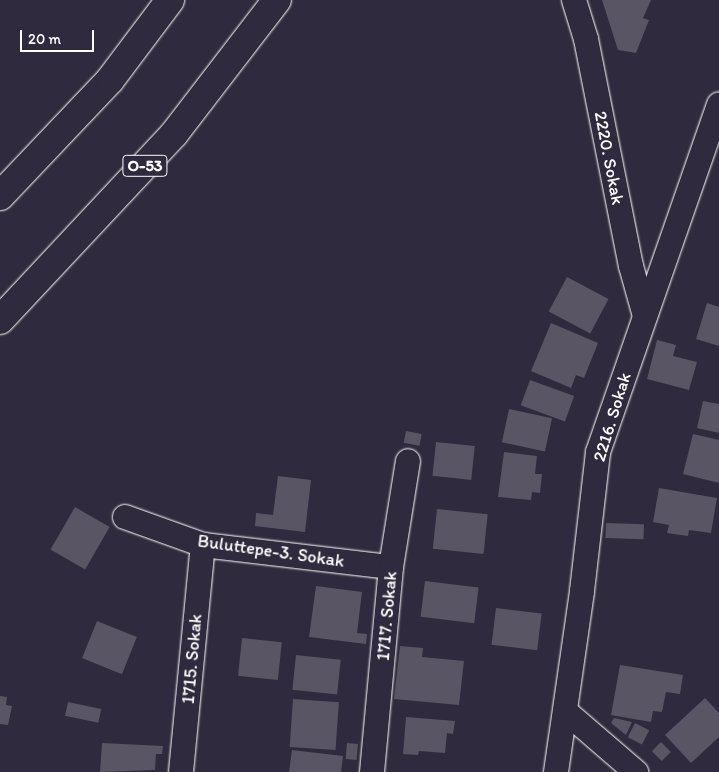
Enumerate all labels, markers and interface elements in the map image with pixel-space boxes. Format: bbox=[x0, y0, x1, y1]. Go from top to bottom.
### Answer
scale bar bbox=[22, 20, 96, 52]
text: 20 m bbox=[28, 30, 61, 48]
street label: 2220. Sokak bbox=[589, 109, 629, 207]
road number: O-53 bbox=[121, 153, 169, 180]
street label: 2216. Sokak bbox=[588, 370, 636, 464]
street label: Buluttepe-3. Sokak bbox=[196, 530, 346, 572]
street label: 1717. Sokak bbox=[372, 570, 402, 662]
street label: 1715. Sokak bbox=[177, 613, 207, 705]

